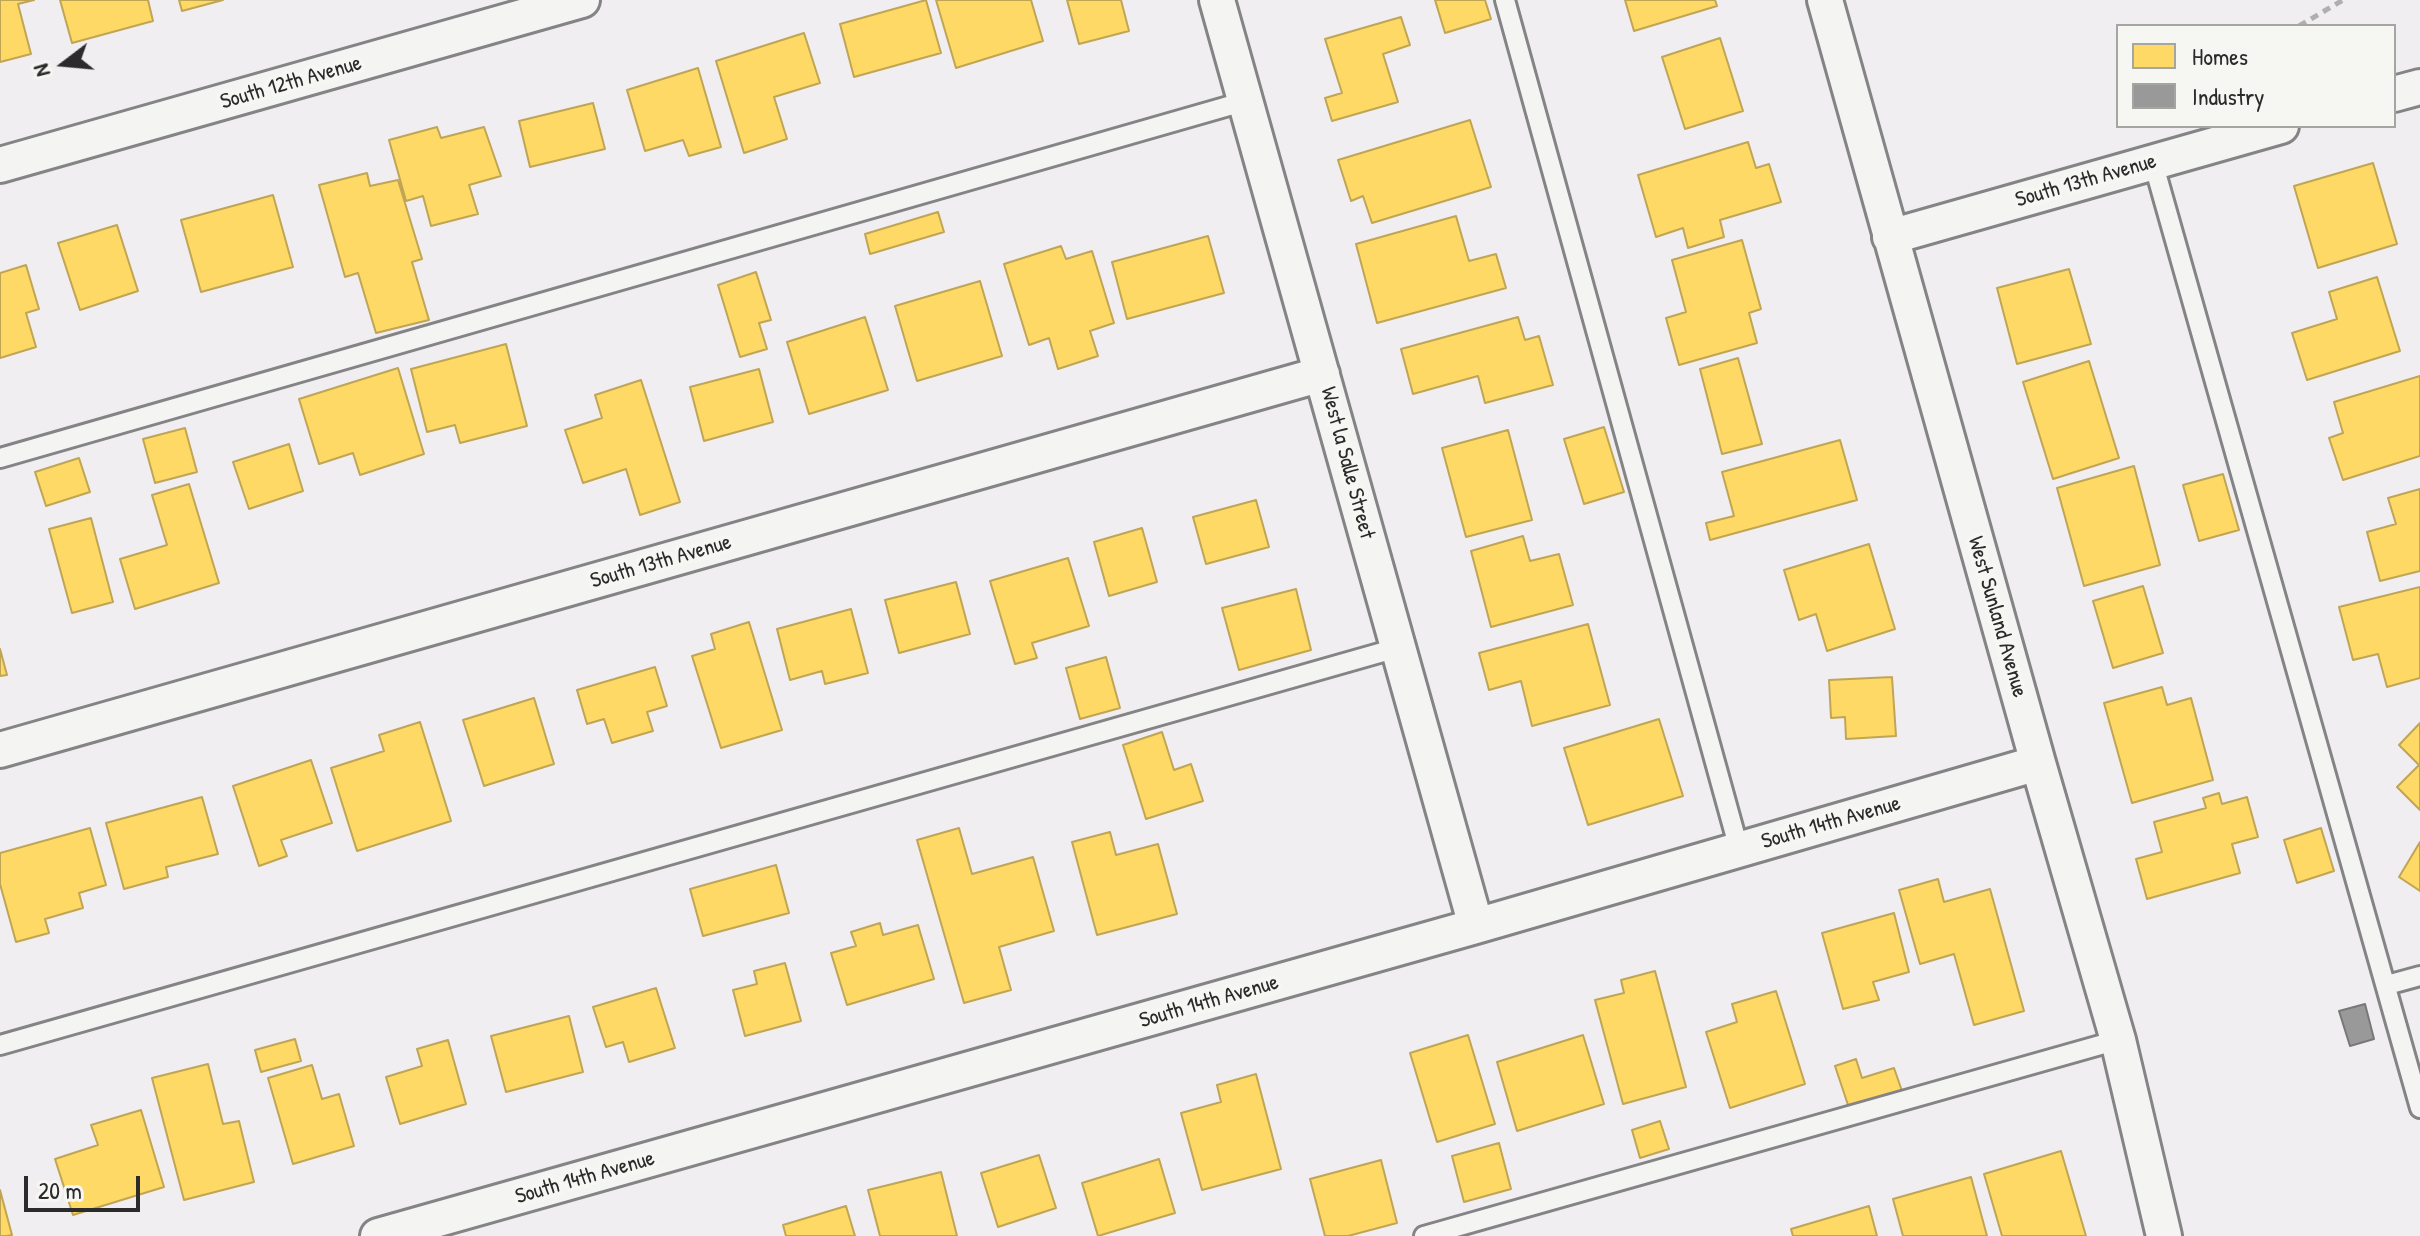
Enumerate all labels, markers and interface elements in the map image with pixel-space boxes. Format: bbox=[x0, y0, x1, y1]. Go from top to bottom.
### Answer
north arrow bbox=[24, 24, 104, 104]
legend bbox=[2116, 24, 2396, 128]
text: Homes bbox=[2192, 40, 2248, 72]
street label: South 12th Avenue bbox=[217, 50, 365, 116]
text: N bbox=[25, 61, 57, 80]
text: Industry bbox=[2192, 80, 2264, 112]
street label: South 13th Avenue bbox=[2013, 148, 2159, 214]
street label: West la Salle Street bbox=[1314, 384, 1380, 542]
street label: South 13th Avenue bbox=[588, 529, 734, 595]
street label: West Sunland Avenue bbox=[1961, 534, 2033, 700]
street label: South 14th Avenue bbox=[1758, 791, 1904, 855]
street label: South 14th Avenue bbox=[1136, 970, 1282, 1034]
street label: South 14th Avenue bbox=[512, 1146, 658, 1210]
scale bar bbox=[28, 1160, 144, 1210]
text: 20 m bbox=[38, 1174, 82, 1206]

